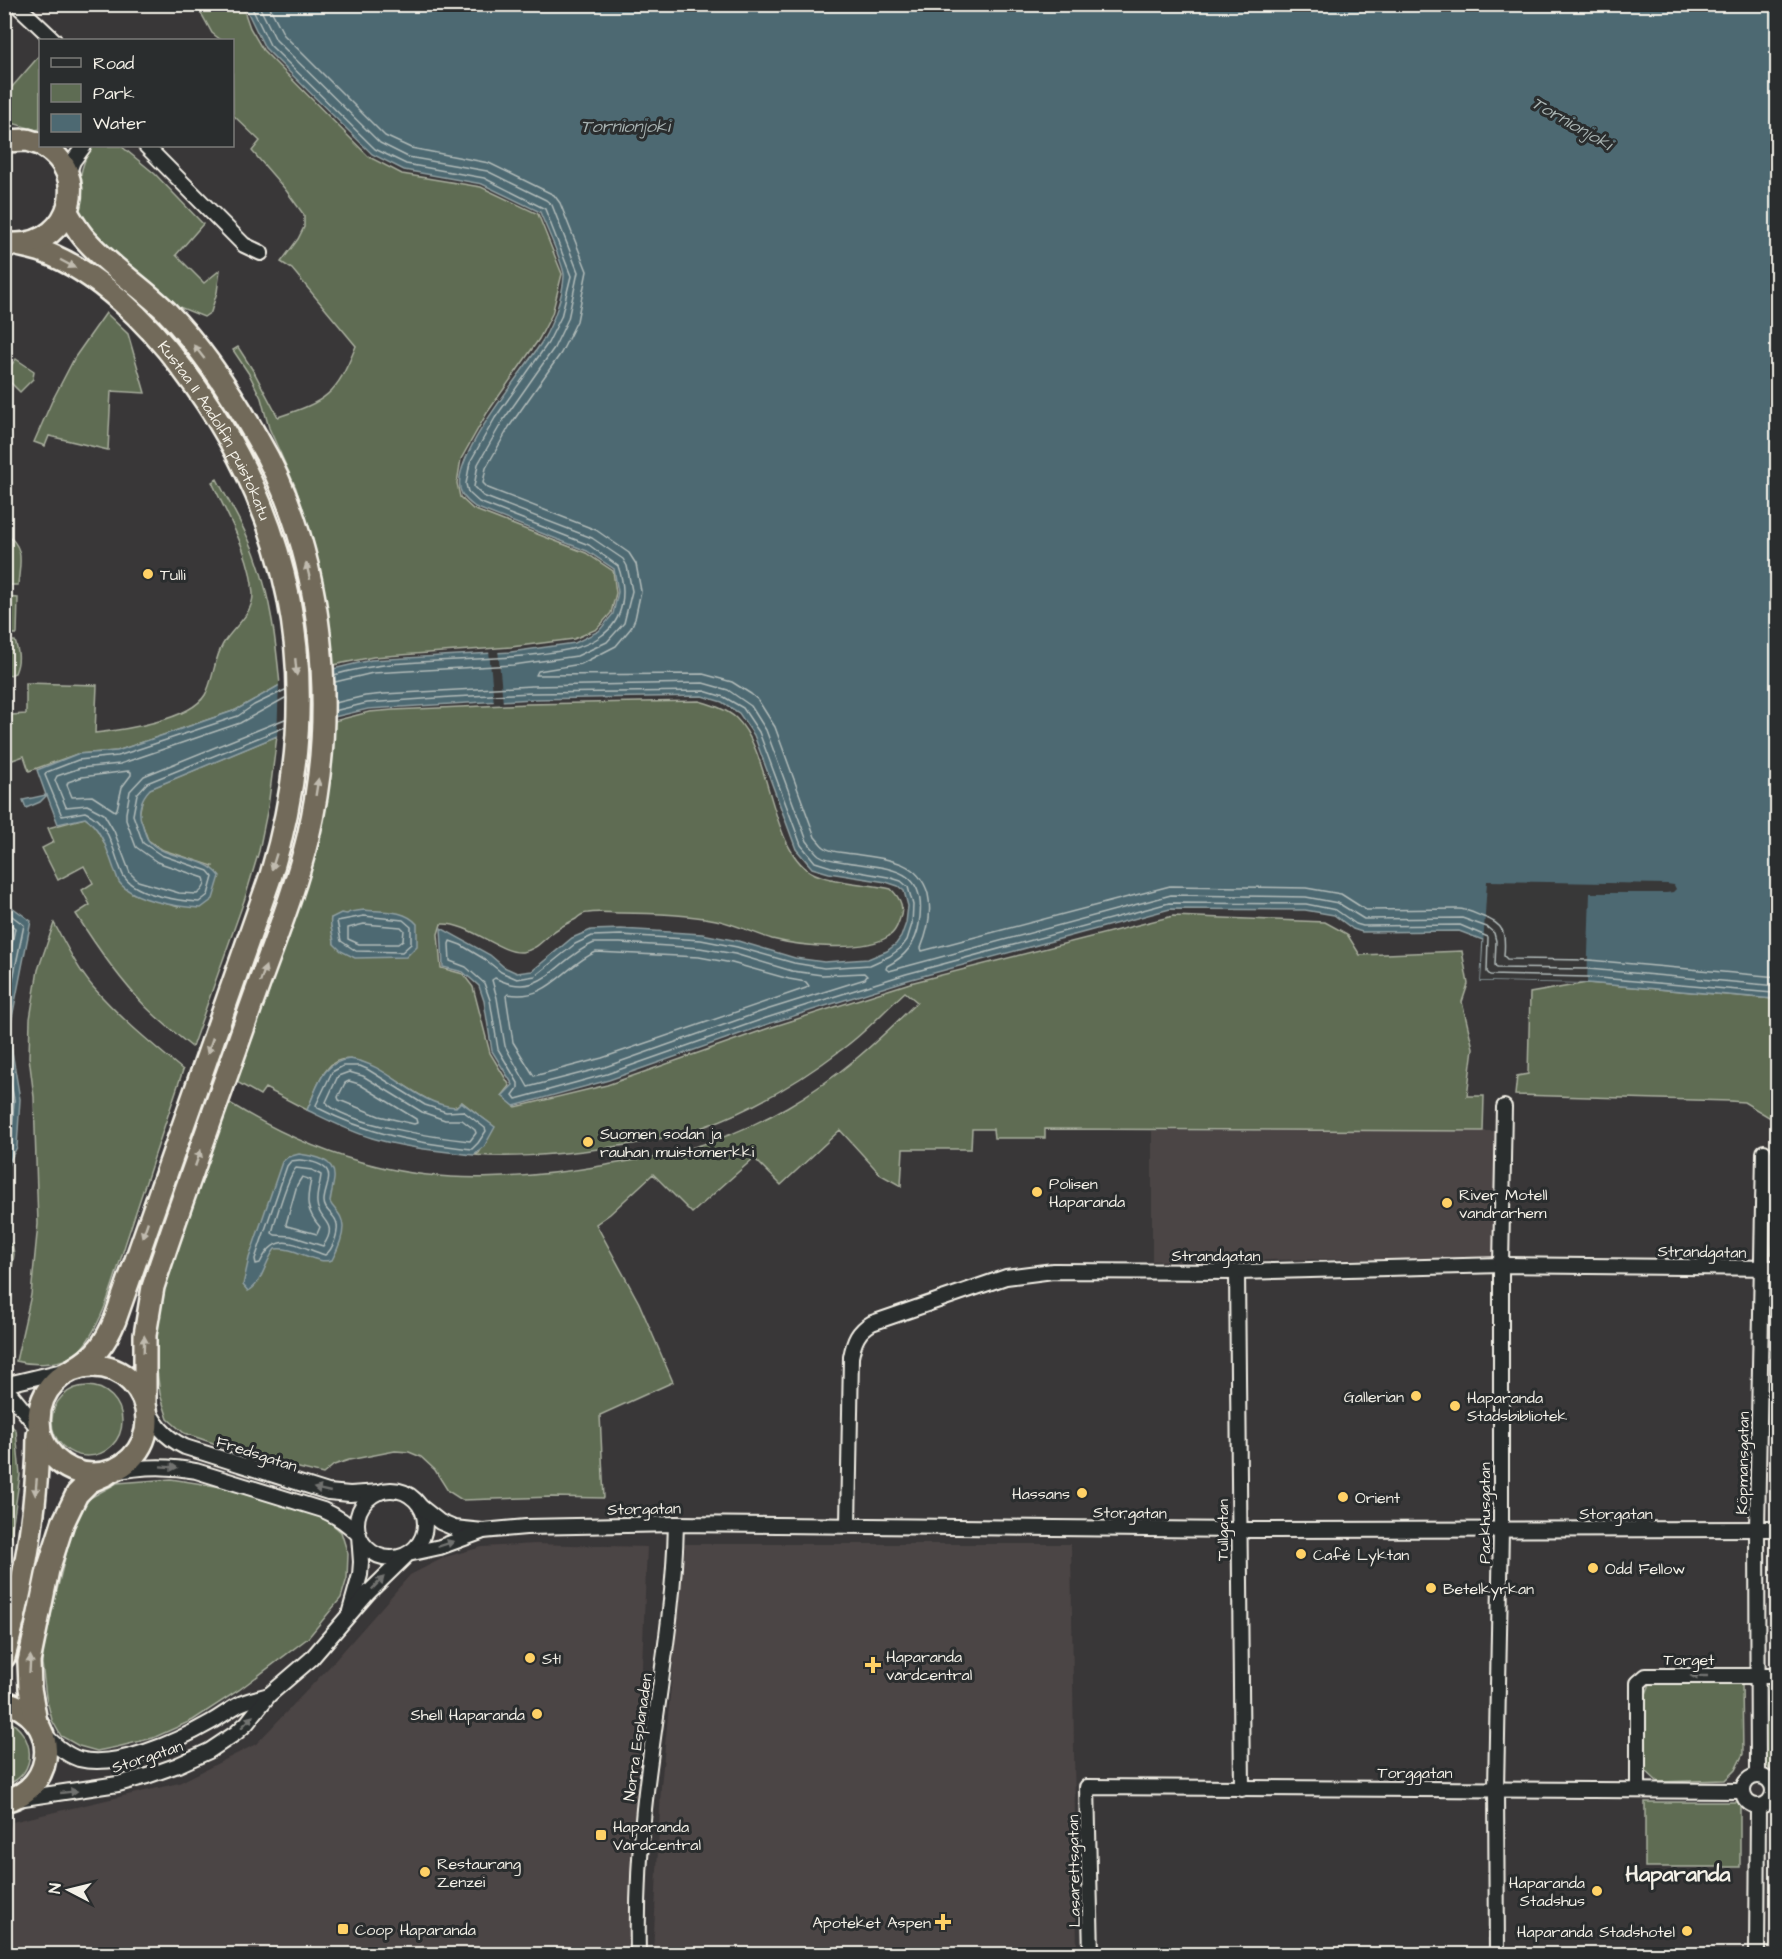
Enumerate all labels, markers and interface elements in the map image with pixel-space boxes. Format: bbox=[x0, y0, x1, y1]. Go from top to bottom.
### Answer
legend bbox=[39, 39, 234, 147]
text: Road bbox=[93, 51, 134, 76]
text: Park bbox=[93, 81, 135, 106]
water label: Tornionjoki bbox=[1527, 90, 1619, 158]
text: Water bbox=[93, 111, 146, 136]
water label: Tornionjoki bbox=[580, 114, 672, 139]
one-way arrow bbox=[60, 259, 77, 269]
street label: Kustaa II Aadolfin puistokatu bbox=[152, 336, 276, 523]
one-way arrow bbox=[194, 344, 206, 359]
one-way arrow bbox=[302, 562, 312, 581]
place label: Tulli bbox=[160, 564, 186, 586]
marker: Tulli bbox=[141, 567, 155, 581]
one-way arrow bbox=[291, 658, 301, 677]
one-way arrow bbox=[313, 777, 322, 796]
one-way arrow bbox=[269, 853, 278, 871]
one-way arrow bbox=[258, 965, 268, 983]
one-way arrow bbox=[205, 1037, 215, 1055]
place label: Suomen sodan ja rauhan muistomerkki bbox=[600, 1123, 755, 1163]
marker: Suomen sodan ja rauhan muistomerkki bbox=[581, 1135, 595, 1149]
one-way arrow bbox=[193, 1148, 203, 1166]
place label: Polisen Haparanda bbox=[1049, 1173, 1125, 1213]
place label: River Motell vandrarhem bbox=[1459, 1184, 1547, 1224]
marker: Polisen Haparanda bbox=[1030, 1185, 1044, 1199]
marker: River Motell vandrarhem bbox=[1440, 1196, 1454, 1210]
one-way arrow bbox=[140, 1221, 150, 1239]
street label: Strandgatan bbox=[1657, 1240, 1747, 1265]
street label: Strandgatan bbox=[1172, 1245, 1260, 1268]
one-way arrow bbox=[140, 1335, 149, 1354]
place label: Gallerian bbox=[1344, 1386, 1404, 1408]
place label: Haparanda Stadsbibliotek bbox=[1467, 1387, 1568, 1427]
marker: Gallerian bbox=[1409, 1389, 1423, 1403]
marker: Haparanda Stadsbibliotek bbox=[1448, 1399, 1462, 1413]
street label: Köpmansgatan bbox=[1731, 1411, 1756, 1515]
street label: Fredsgatan bbox=[213, 1431, 300, 1478]
one-way arrow bbox=[159, 1462, 178, 1472]
street label: Packhusgatan bbox=[1474, 1462, 1497, 1564]
one-way arrow bbox=[31, 1477, 41, 1496]
place label: Hassans bbox=[1012, 1483, 1070, 1505]
one-way arrow bbox=[312, 1485, 331, 1494]
marker: Hassans bbox=[1075, 1486, 1089, 1500]
place label: Orient bbox=[1355, 1487, 1401, 1509]
marker: Orient bbox=[1336, 1490, 1350, 1504]
street label: Storgatan bbox=[607, 1497, 681, 1522]
street label: Tullgatan bbox=[1212, 1499, 1235, 1561]
street label: Storgatan bbox=[1093, 1501, 1167, 1526]
street label: Storgatan bbox=[1579, 1503, 1653, 1526]
one-way arrow bbox=[437, 1539, 455, 1549]
place label: Café Lyktan bbox=[1313, 1544, 1409, 1567]
marker: Café Lyktan bbox=[1294, 1547, 1308, 1561]
place label: Odd Fellow bbox=[1605, 1558, 1685, 1580]
marker: Odd Fellow bbox=[1586, 1561, 1600, 1575]
one-way arrow bbox=[371, 1575, 385, 1590]
place label: Betelkyrkan bbox=[1443, 1578, 1534, 1601]
marker: Betelkyrkan bbox=[1424, 1581, 1438, 1595]
place label: Haparanda vårdcentral bbox=[886, 1646, 972, 1686]
place label: St1 bbox=[542, 1648, 561, 1670]
street label: Torget bbox=[1663, 1649, 1715, 1672]
marker: St1 bbox=[523, 1651, 537, 1665]
one-way arrow bbox=[25, 1655, 34, 1674]
marker: Haparanda vårdcentral bbox=[864, 1656, 882, 1674]
one-way arrow bbox=[1690, 1671, 1709, 1681]
street label: Norra Esplanaden bbox=[618, 1672, 658, 1803]
place label: Shell Haparanda bbox=[411, 1704, 525, 1726]
marker: Shell Haparanda bbox=[530, 1707, 544, 1721]
one-way arrow bbox=[240, 1715, 254, 1729]
street label: Storgatan bbox=[109, 1735, 186, 1780]
street label: Torggatan bbox=[1377, 1762, 1453, 1785]
one-way arrow bbox=[59, 1787, 78, 1797]
street label: Lasarettsgatan bbox=[1062, 1814, 1087, 1928]
place label: Haparanda Vårdcentral bbox=[613, 1816, 701, 1856]
marker: Haparanda Vårdcentral bbox=[594, 1828, 608, 1842]
place label: Restaurang Zenzei bbox=[437, 1853, 521, 1893]
district label: Haparanda bbox=[1626, 1859, 1731, 1890]
north arrow bbox=[39, 1860, 99, 1920]
marker: Restaurang Zenzei bbox=[418, 1865, 432, 1879]
place label: Haparanda Stadshus bbox=[1509, 1872, 1585, 1912]
text: N bbox=[44, 1882, 67, 1895]
marker: Haparanda Stadshus bbox=[1590, 1884, 1604, 1898]
place label: Apoteket Aspen bbox=[813, 1912, 931, 1934]
marker: Apoteket Aspen bbox=[936, 1915, 950, 1929]
place label: Coop Haparanda bbox=[355, 1919, 476, 1941]
place label: Haparanda Stadshotel bbox=[1517, 1921, 1675, 1943]
marker: Coop Haparanda bbox=[336, 1922, 350, 1936]
marker: Haparanda Stadshotel bbox=[1680, 1924, 1694, 1938]

